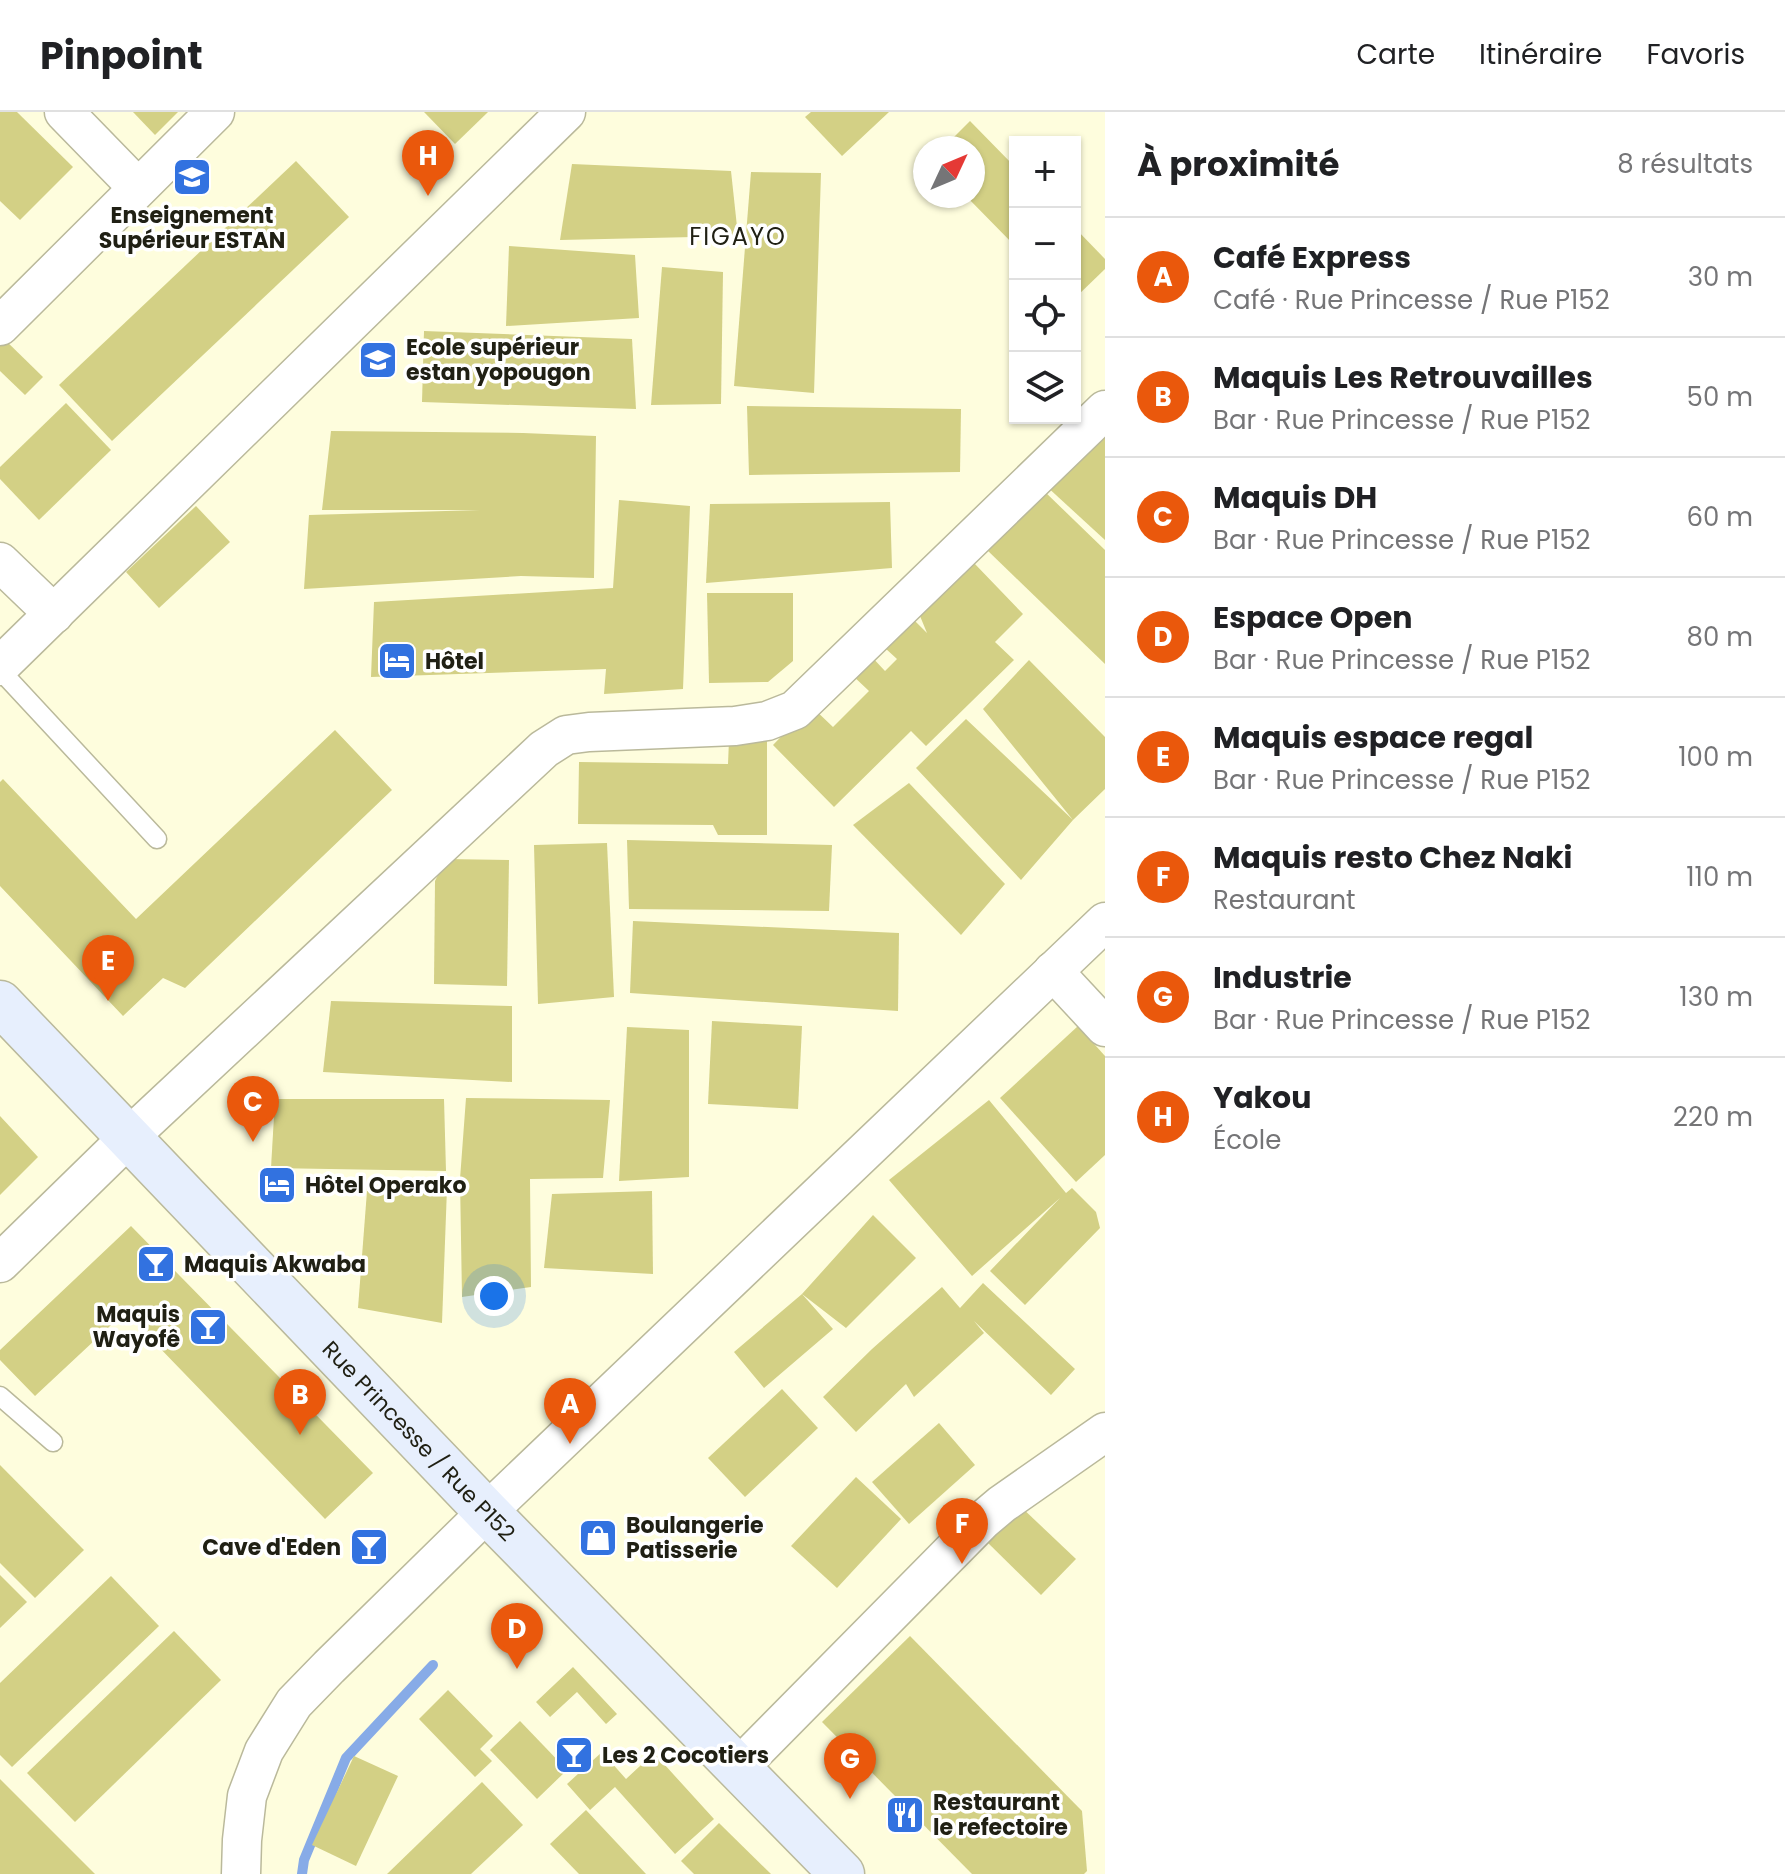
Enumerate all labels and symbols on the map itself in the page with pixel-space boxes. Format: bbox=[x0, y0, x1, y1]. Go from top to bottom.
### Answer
pin: H bbox=[402, 130, 454, 196]
north arrow bbox=[913, 136, 985, 208]
school or university icon: Enseignement Supérieur ESTAN bbox=[171, 156, 213, 198]
place label: Enseignement Supérieur ESTAN bbox=[99, 200, 285, 256]
district label: FIGAYO bbox=[689, 220, 787, 253]
place label: Ecole supérieur estan yopougon bbox=[406, 332, 591, 388]
school or university icon: Ecole supérieur estan yopougon bbox=[357, 339, 399, 381]
hotel icon: Hôtel bbox=[376, 640, 418, 682]
place label: Hôtel bbox=[425, 646, 484, 677]
pin: E bbox=[82, 935, 134, 1001]
pin: C bbox=[227, 1076, 279, 1142]
hotel icon: Hôtel Operako bbox=[256, 1164, 298, 1206]
place label: Hôtel Operako bbox=[305, 1170, 466, 1201]
bar icon: Maquis Akwaba bbox=[135, 1243, 177, 1285]
place label: Maquis Akwaba bbox=[184, 1249, 366, 1280]
your location bbox=[474, 1276, 514, 1316]
place label: Maquis Wayofê bbox=[93, 1299, 180, 1355]
bar icon: Maquis Wayofê bbox=[187, 1306, 229, 1348]
street label: Rue Princesse / Rue P152 bbox=[316, 1334, 522, 1548]
pin: B bbox=[274, 1369, 326, 1435]
pin: A bbox=[544, 1378, 596, 1444]
pin: F bbox=[936, 1498, 988, 1564]
place label: Boulangerie Patisserie bbox=[626, 1510, 764, 1566]
shop icon: Boulangerie Patisserie bbox=[577, 1517, 619, 1559]
bar icon: Cave d'Eden bbox=[348, 1526, 390, 1568]
place label: Cave d'Eden bbox=[202, 1532, 341, 1563]
pin: D bbox=[491, 1603, 543, 1669]
pin: G bbox=[824, 1733, 876, 1799]
bar icon: Les 2 Cocotiers bbox=[553, 1734, 595, 1776]
place label: Les 2 Cocotiers bbox=[602, 1740, 769, 1771]
place label: Restaurant le refectoire bbox=[933, 1787, 1068, 1843]
restaurant icon: Restaurant le refectoire bbox=[884, 1794, 926, 1836]

